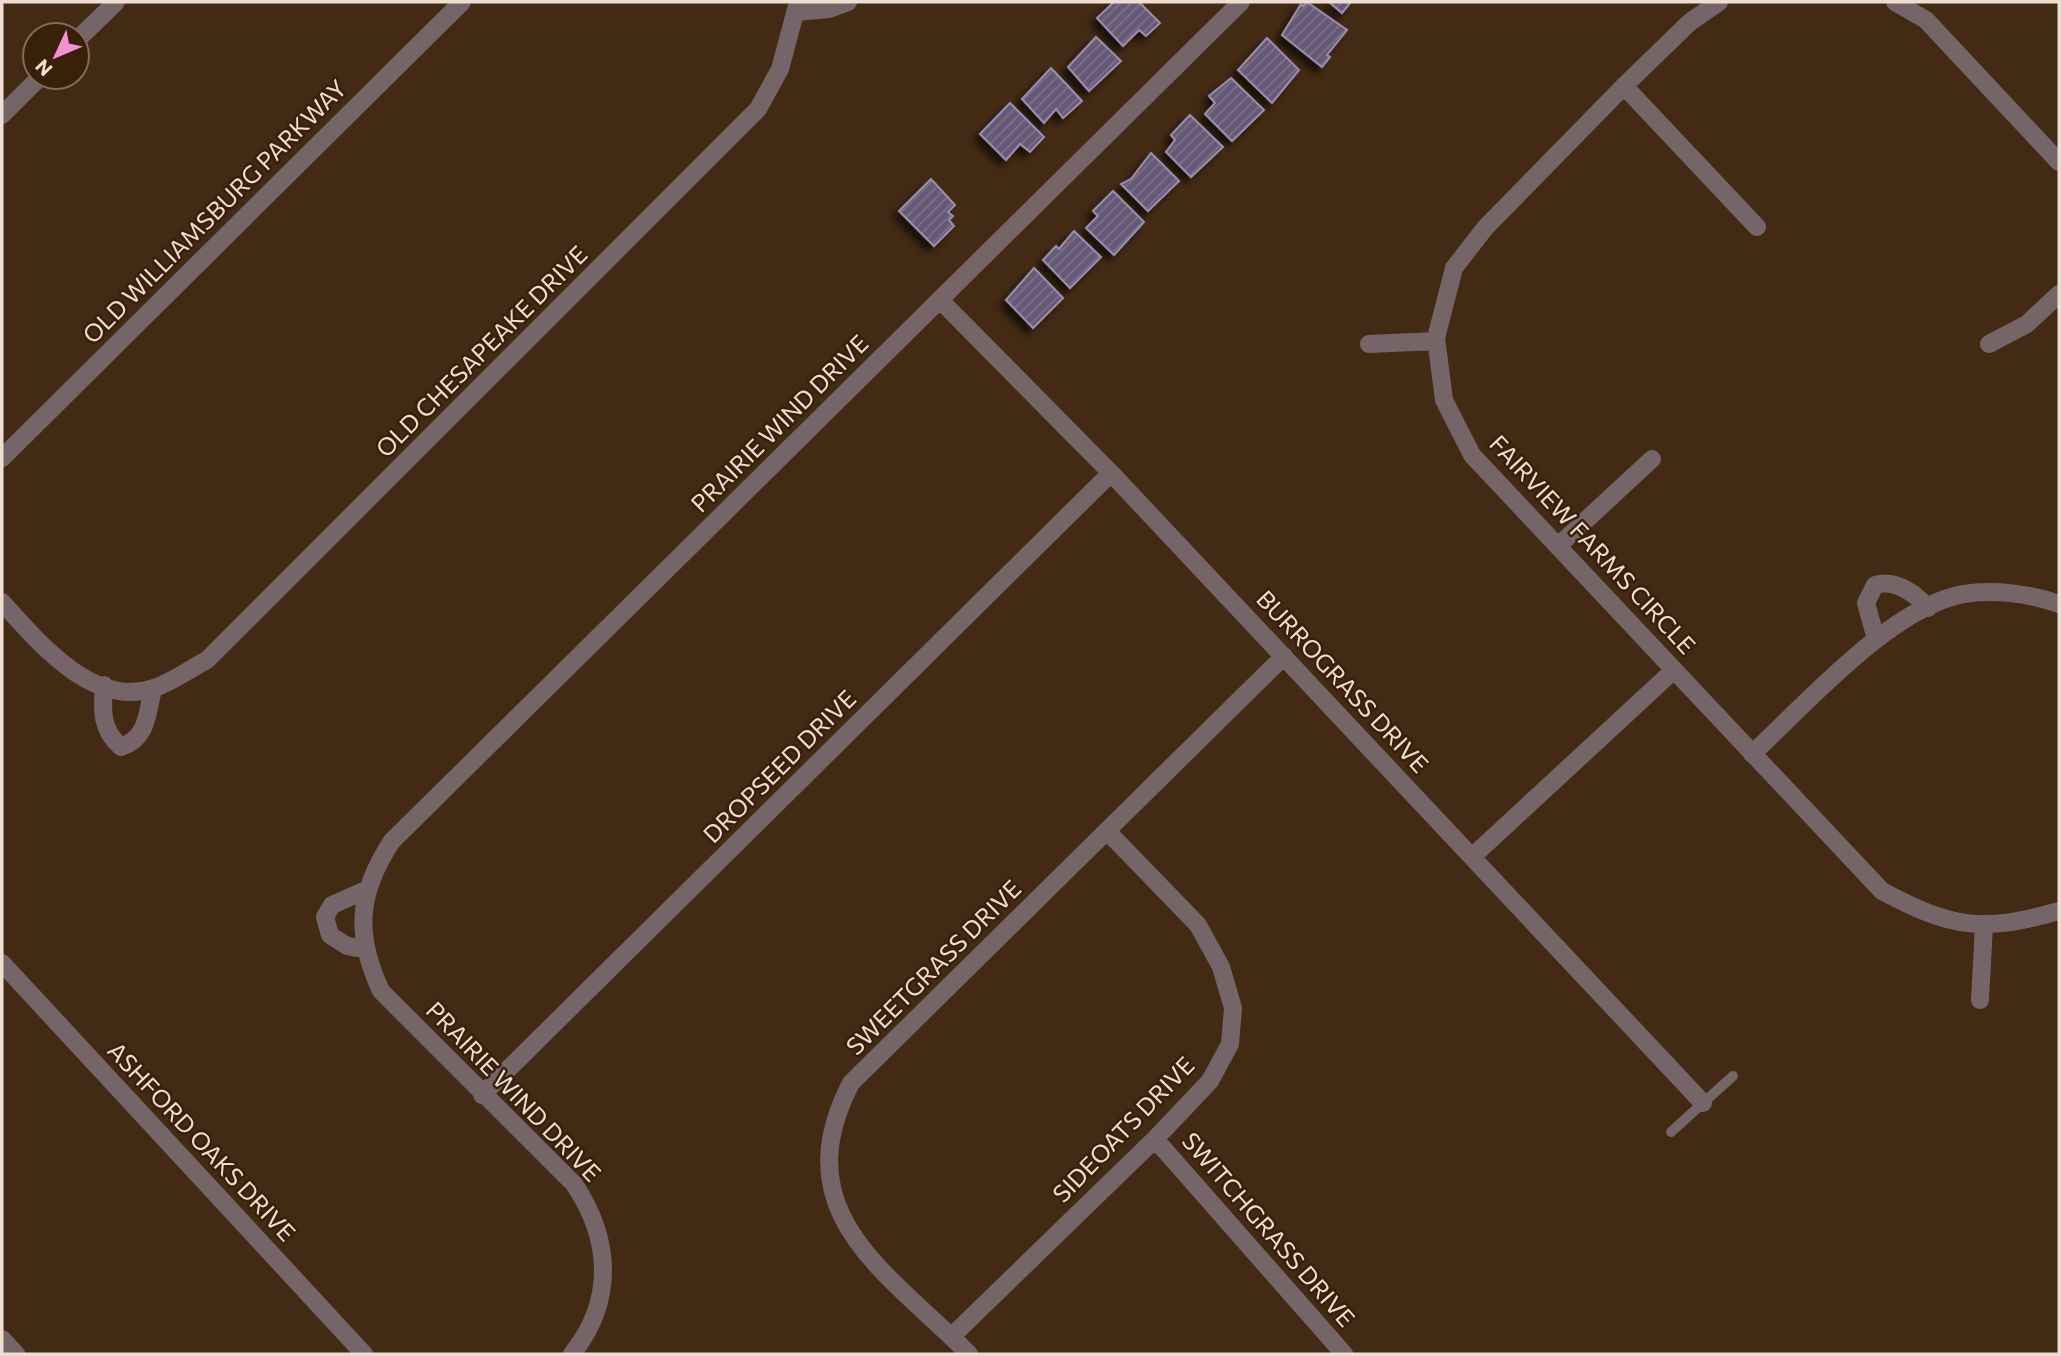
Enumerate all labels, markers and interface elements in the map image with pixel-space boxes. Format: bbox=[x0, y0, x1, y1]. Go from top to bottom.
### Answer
north arrow bbox=[21, 21, 91, 91]
text: N bbox=[30, 55, 57, 81]
street label: OLD WILLIAMSBURG PARKWAY bbox=[76, 73, 352, 349]
street label: OLD CHESAPEAKE DRIVE bbox=[369, 239, 593, 463]
street label: PRAIRIE WIND DRIVE bbox=[684, 328, 874, 518]
street label: FAIRVIEW FARMS CIRCLE bbox=[1484, 429, 1702, 659]
street label: BURROGRASS DRIVE bbox=[1251, 584, 1435, 778]
street label: DROPSEED DRIVE bbox=[697, 684, 861, 848]
street label: SWEETGRASS DRIVE bbox=[839, 873, 1026, 1060]
street label: PRAIRIE WIND DRIVE bbox=[421, 995, 607, 1187]
street label: ASHFORD OAKS DRIVE bbox=[102, 1035, 302, 1247]
street label: SIDEOATS DRIVE bbox=[1046, 1050, 1200, 1208]
street label: SWITCHGRASS DRIVE bbox=[1177, 1126, 1361, 1332]

